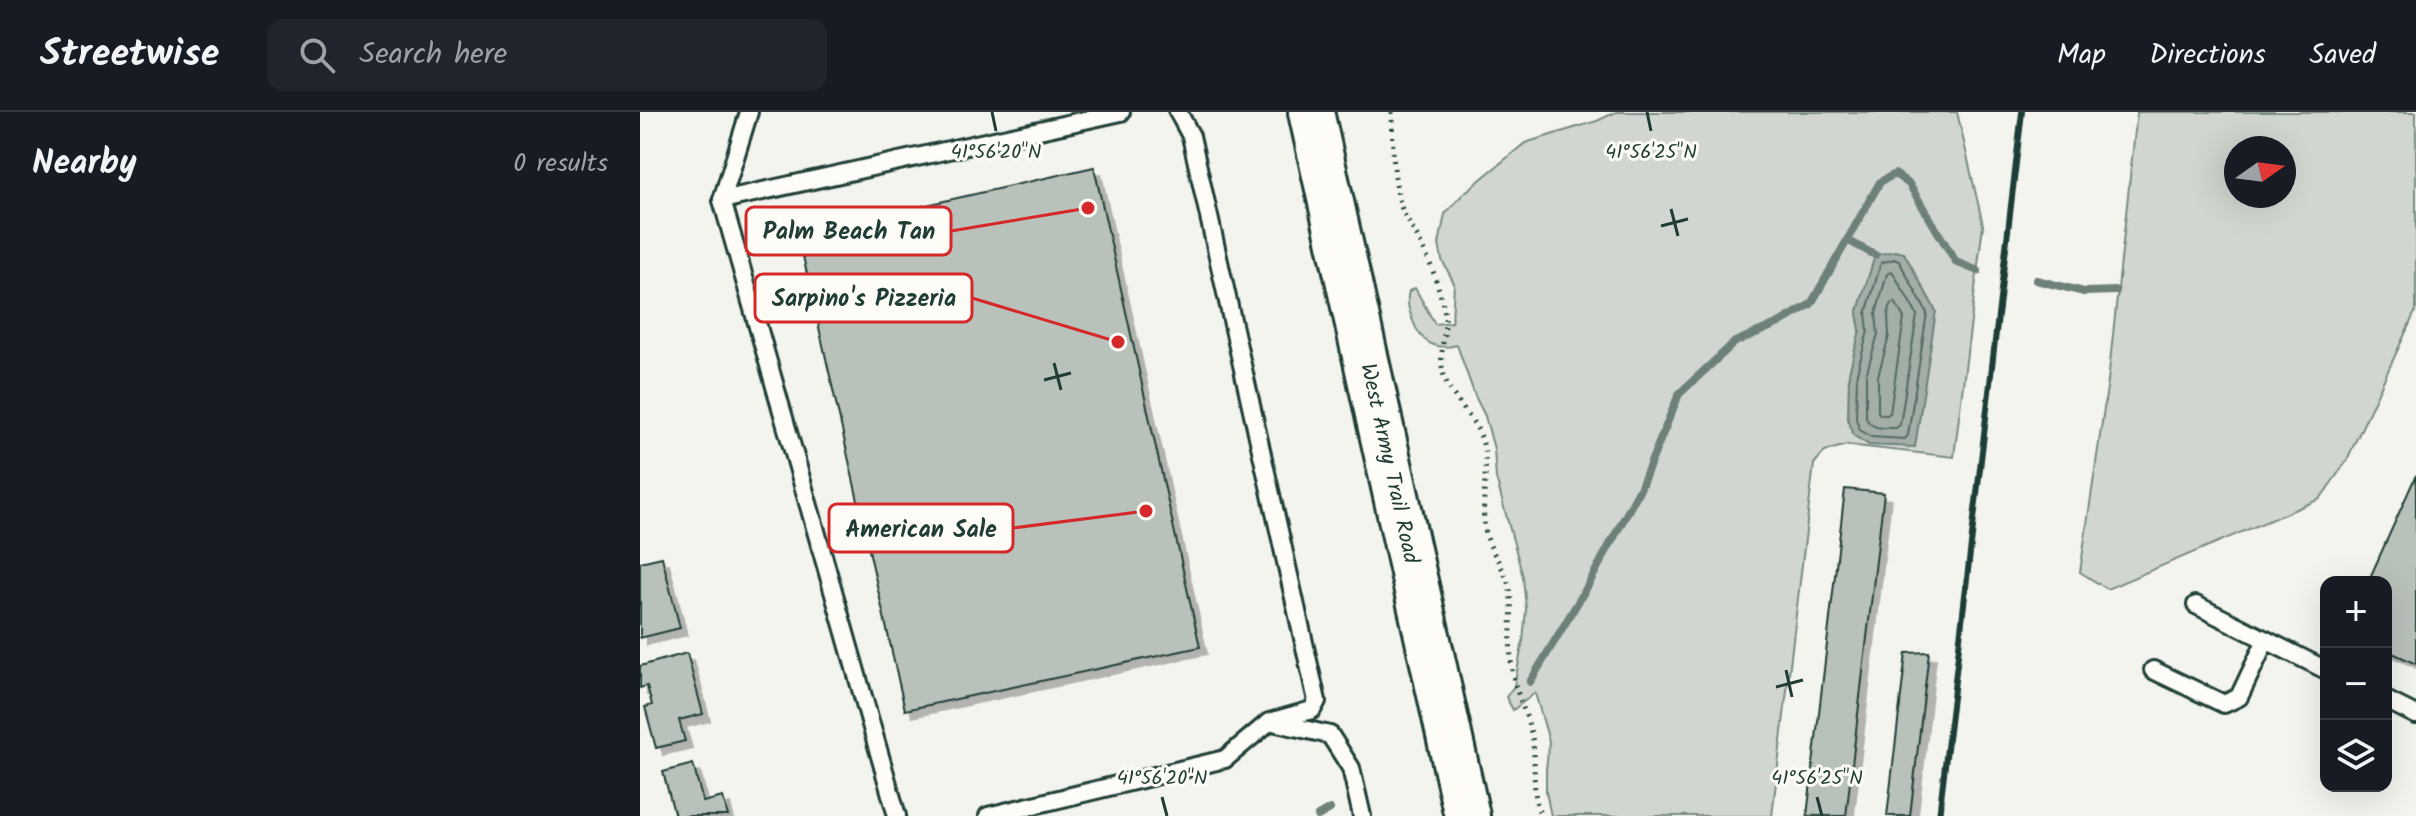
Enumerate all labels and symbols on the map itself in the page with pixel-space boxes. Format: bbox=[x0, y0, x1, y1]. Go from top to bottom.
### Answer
north arrow bbox=[2224, 136, 2296, 208]
text: 41°56'20"N bbox=[951, 137, 1041, 169]
text: 41°56'25"N bbox=[1605, 137, 1697, 169]
callout: Palm Beach Tan bbox=[746, 207, 951, 255]
text: Palm Beach Tan bbox=[763, 213, 935, 252]
callout: Sarpino's Pizzeria bbox=[755, 274, 972, 322]
text: Sarpino's Pizzeria bbox=[772, 280, 956, 319]
street label: West Army Trail Road bbox=[1350, 360, 1428, 568]
callout: American Sale bbox=[829, 504, 1013, 552]
text: American Sale bbox=[845, 511, 997, 550]
text: 41°56'20"N bbox=[1117, 763, 1207, 795]
text: 41°56'25"N bbox=[1771, 763, 1863, 795]

